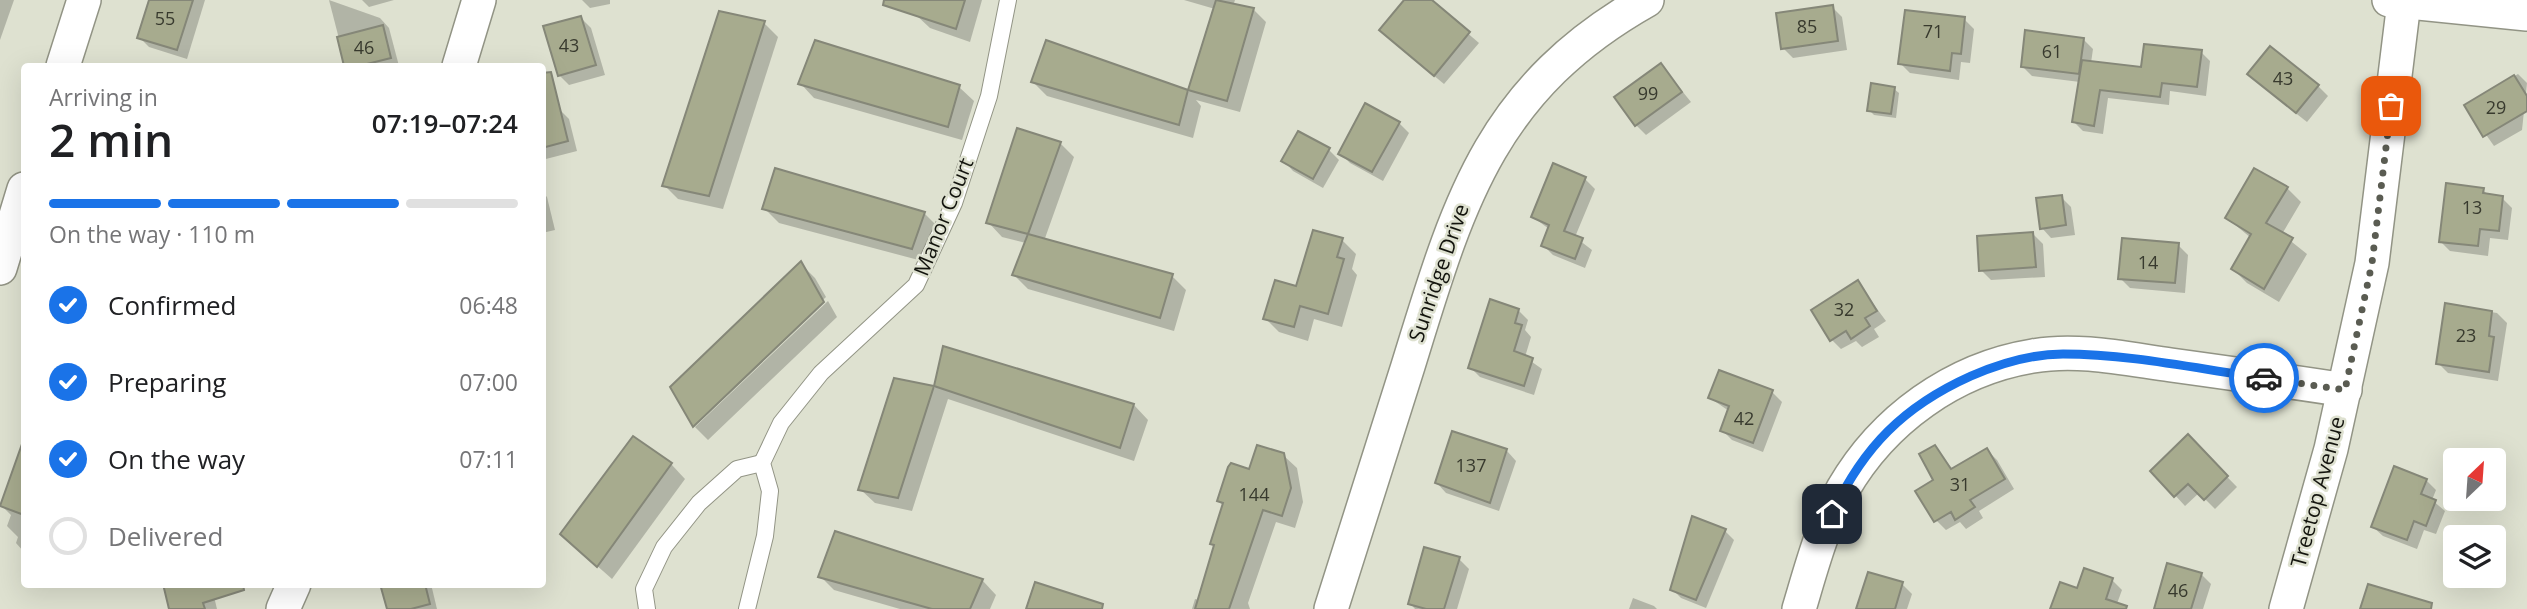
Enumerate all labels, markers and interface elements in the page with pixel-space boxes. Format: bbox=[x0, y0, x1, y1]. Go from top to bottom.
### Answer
house number: 55 bbox=[155, 6, 175, 30]
house number: 85 bbox=[1797, 14, 1817, 38]
house number: 71 bbox=[1923, 19, 1943, 43]
house number: 43 bbox=[559, 33, 579, 57]
house number: 46 bbox=[354, 35, 374, 59]
house number: 61 bbox=[2042, 39, 2062, 63]
house number: 43 bbox=[2273, 66, 2293, 90]
pin bbox=[2361, 76, 2421, 136]
text: Arriving in bbox=[49, 81, 158, 113]
house number: 99 bbox=[1638, 81, 1658, 105]
icon: bag bbox=[2372, 87, 2410, 125]
house number: 29 bbox=[2486, 95, 2506, 119]
text: 07:19–07:24 bbox=[372, 105, 518, 141]
text: 2 min bbox=[49, 108, 173, 170]
street label: Manor Court bbox=[907, 153, 979, 280]
house number: 13 bbox=[2462, 195, 2482, 219]
street label: Sunridge Drive bbox=[1401, 200, 1475, 345]
text: On the way · 110 m bbox=[49, 218, 255, 250]
house number: 14 bbox=[2138, 250, 2158, 274]
icon: check bbox=[49, 286, 87, 324]
text: Confirmed bbox=[108, 287, 236, 323]
text: 06:48 bbox=[459, 289, 518, 321]
house number: 32 bbox=[1834, 297, 1854, 321]
house number: 23 bbox=[2456, 323, 2476, 347]
courier bbox=[2229, 343, 2299, 413]
icon: car bbox=[2245, 359, 2283, 397]
icon: check bbox=[49, 363, 87, 401]
text: Preparing bbox=[108, 364, 226, 400]
text: 07:00 bbox=[459, 366, 518, 398]
house number: 42 bbox=[1734, 406, 1754, 430]
street label: Treetop Avenue bbox=[2283, 413, 2351, 570]
icon: check bbox=[49, 440, 87, 478]
text: On the way bbox=[108, 441, 245, 477]
text: 07:11 bbox=[459, 443, 518, 475]
north arrow bbox=[2443, 448, 2506, 511]
map controls bbox=[2443, 448, 2506, 588]
house number: 137 bbox=[1456, 453, 1486, 477]
house number: 31 bbox=[1950, 472, 1970, 496]
house number: 144 bbox=[1239, 482, 1269, 506]
pin bbox=[1802, 484, 1862, 544]
icon: home bbox=[1813, 495, 1851, 533]
text: Delivered bbox=[108, 518, 223, 554]
button: layers bbox=[2443, 525, 2506, 588]
house number: 46 bbox=[2168, 578, 2188, 602]

